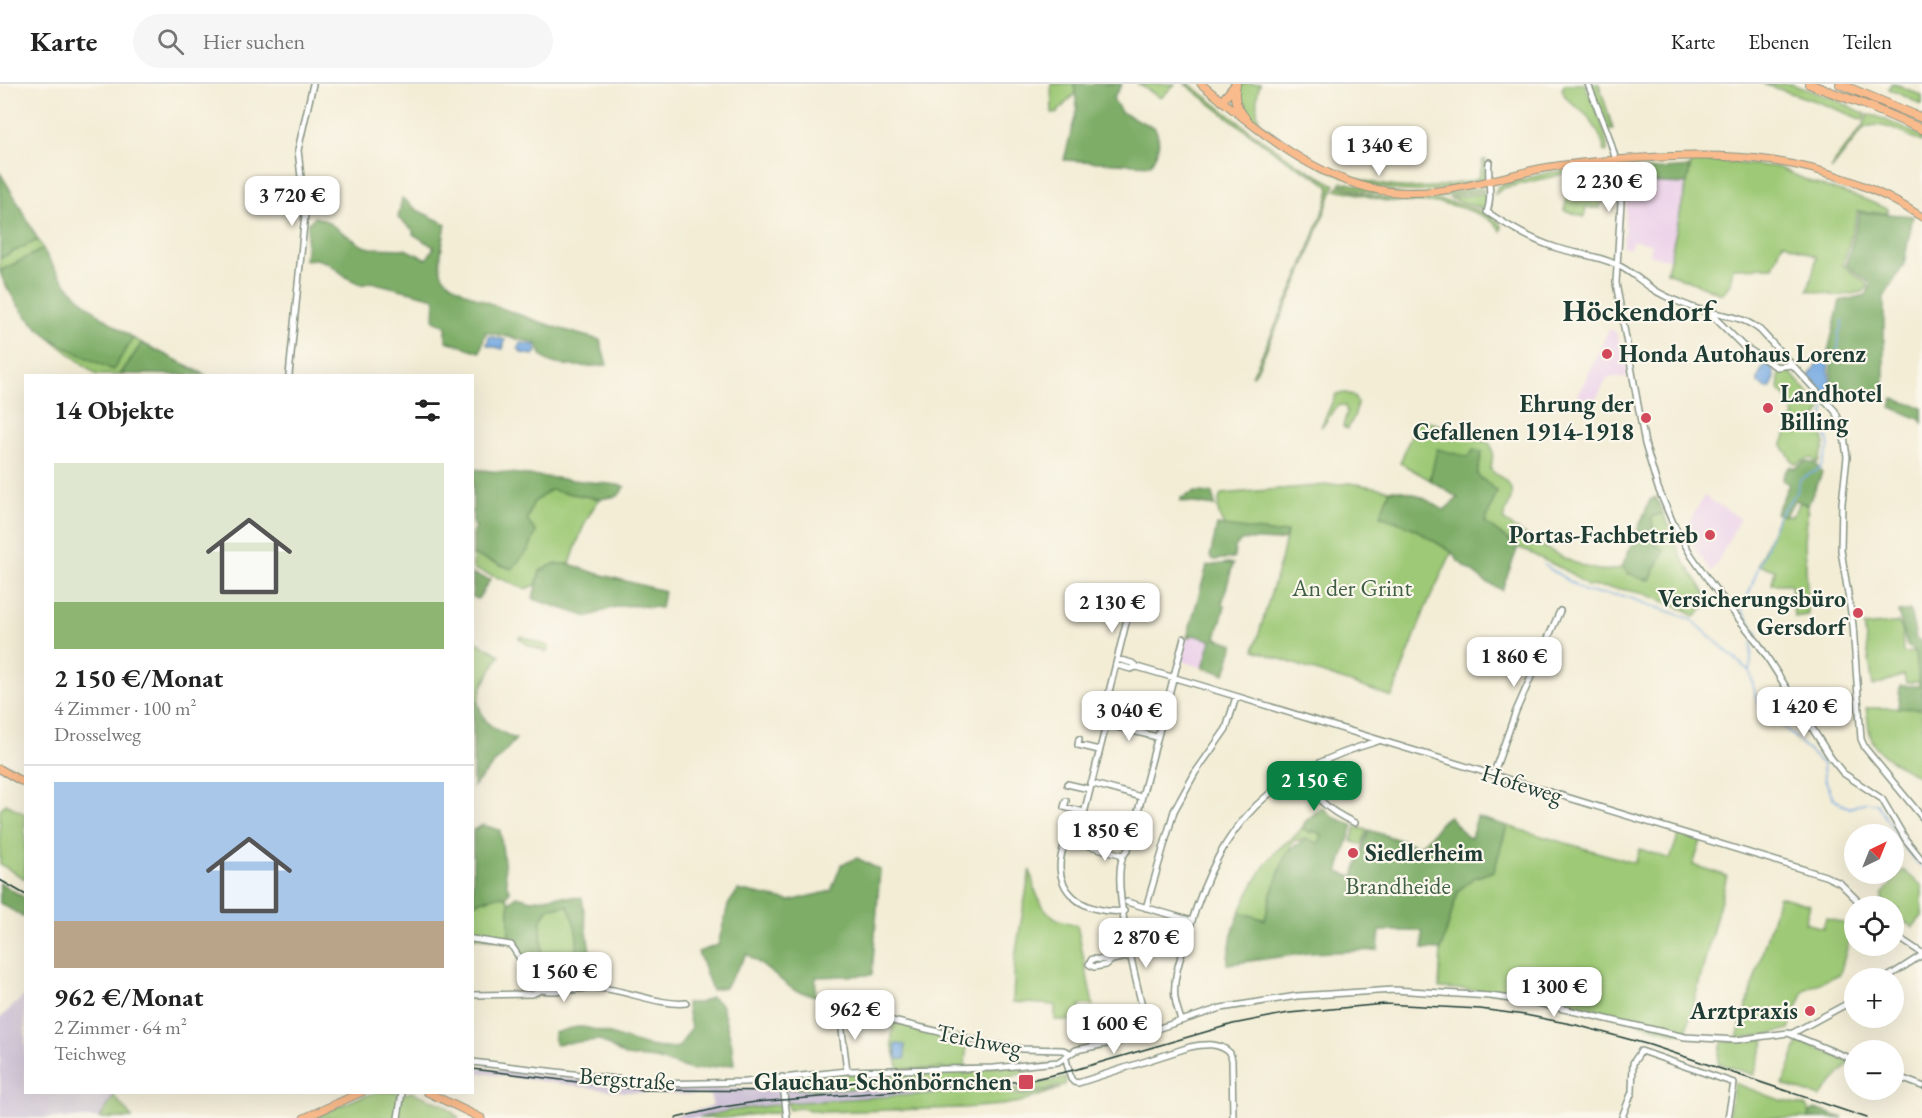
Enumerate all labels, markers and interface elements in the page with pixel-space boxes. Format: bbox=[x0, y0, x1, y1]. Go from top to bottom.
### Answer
search box bbox=[133, 14, 553, 68]
text: Karte bbox=[30, 23, 97, 59]
icon: search bbox=[154, 25, 187, 58]
text: Hier suchen bbox=[202, 27, 305, 56]
text: Karte bbox=[1671, 28, 1715, 55]
text: Ebenen bbox=[1748, 28, 1809, 55]
text: Teilen bbox=[1842, 28, 1892, 55]
pin: 1 340 € bbox=[1324, 126, 1434, 177]
text: 1 340 € bbox=[1346, 132, 1412, 158]
pin: 2 230 € bbox=[1554, 162, 1664, 213]
text: 2 230 € bbox=[1576, 168, 1642, 194]
pin: 3 720 € bbox=[237, 176, 347, 227]
text: 3 720 € bbox=[259, 182, 325, 208]
district label: Höckendorf bbox=[1563, 291, 1718, 330]
place label: Honda Autohaus Lorenz bbox=[1619, 338, 1867, 369]
marker: Honda Autohaus Lorenz bbox=[1600, 347, 1614, 361]
place label: Landhotel Billing bbox=[1780, 378, 1883, 438]
place label: Ehrung der Gefallenen 1914-1918 bbox=[1413, 388, 1634, 447]
text: 14 Objekte bbox=[54, 393, 174, 427]
icon: filters bbox=[411, 394, 444, 427]
marker: Landhotel Billing bbox=[1761, 401, 1775, 415]
marker: Ehrung der Gefallenen 1914-1918 bbox=[1639, 411, 1653, 425]
icon: home bbox=[195, 502, 303, 610]
place label: Portas-Fachbetrieb bbox=[1509, 519, 1698, 550]
marker: Portas-Fachbetrieb bbox=[1703, 528, 1717, 542]
park label: An der Grint bbox=[1291, 572, 1412, 603]
pin: 2 130 € bbox=[1057, 583, 1167, 634]
place label: Versicherungsbüro Gersdorf bbox=[1658, 583, 1849, 642]
text: 2 130 € bbox=[1079, 589, 1145, 615]
marker: Versicherungsbüro Gersdorf bbox=[1851, 606, 1865, 620]
pin: 1 860 € bbox=[1459, 637, 1569, 688]
text: 1 860 € bbox=[1481, 643, 1547, 669]
text: 2 150 €/Monat bbox=[54, 661, 223, 695]
pin: 1 420 € bbox=[1749, 687, 1859, 738]
pin: 3 040 € bbox=[1074, 691, 1184, 742]
text: 1 420 € bbox=[1771, 693, 1837, 719]
text: 4 Zimmer · 100 m² bbox=[54, 695, 197, 721]
text: 3 040 € bbox=[1096, 697, 1162, 723]
text: Drosselweg bbox=[54, 721, 141, 747]
street label: Hofeweg bbox=[1478, 757, 1567, 811]
pin: 2 150 € bbox=[1259, 761, 1369, 812]
text: 2 150 € bbox=[1281, 767, 1347, 793]
pin: 1 850 € bbox=[1050, 811, 1160, 862]
text: 1 850 € bbox=[1072, 817, 1138, 843]
icon: home bbox=[195, 821, 303, 929]
north arrow bbox=[1844, 824, 1904, 884]
map controls bbox=[1844, 824, 1904, 1100]
place label: Siedlerheim bbox=[1365, 837, 1483, 868]
marker: Siedlerheim bbox=[1346, 846, 1360, 860]
park label: Brandheide bbox=[1345, 870, 1451, 901]
button: locate bbox=[1844, 896, 1904, 956]
pin: 2 870 € bbox=[1091, 918, 1201, 969]
text: 2 870 € bbox=[1113, 924, 1179, 950]
pin: 1 560 € bbox=[509, 952, 619, 1003]
text: 1 560 € bbox=[531, 958, 597, 984]
pin: 1 300 € bbox=[1499, 967, 1609, 1018]
button: + bbox=[1844, 968, 1904, 1028]
text: 1 300 € bbox=[1521, 973, 1587, 999]
text: 962 €/Monat bbox=[54, 980, 203, 1014]
pin: 962 € bbox=[813, 990, 897, 1041]
place label: Arztpraxis bbox=[1689, 995, 1798, 1026]
text: 962 € bbox=[829, 996, 881, 1022]
pin: 1 600 € bbox=[1059, 1004, 1169, 1055]
marker: Arztpraxis bbox=[1803, 1004, 1817, 1018]
text: 1 600 € bbox=[1081, 1010, 1147, 1036]
text: 2 Zimmer · 64 m² bbox=[54, 1014, 187, 1040]
street label: Teichweg bbox=[934, 1016, 1025, 1063]
text: Teichweg bbox=[54, 1040, 126, 1066]
button: − bbox=[1844, 1040, 1904, 1100]
street label: Bergstraße bbox=[578, 1060, 676, 1097]
place label: Glauchau-Schönbörnchen bbox=[754, 1066, 1012, 1097]
marker: Glauchau-Schönbörnchen bbox=[1017, 1073, 1035, 1091]

